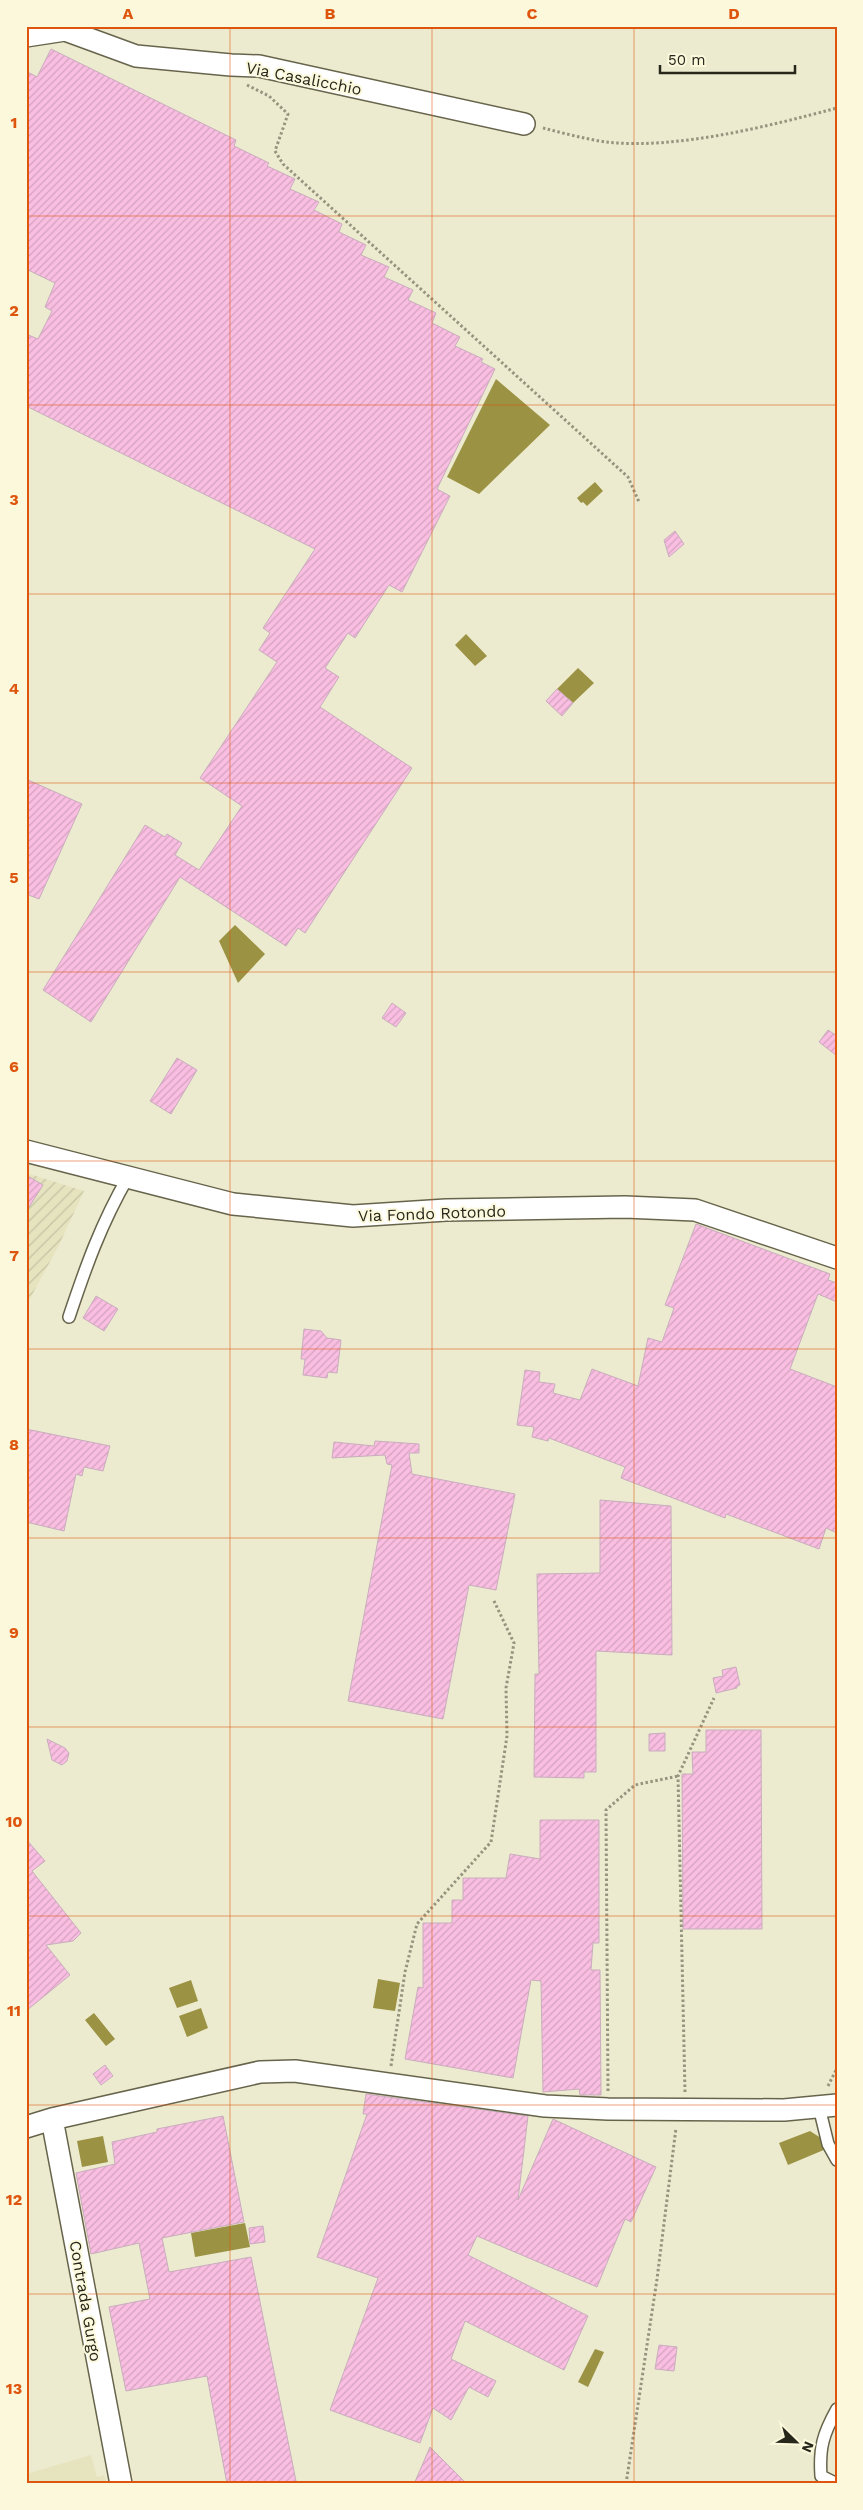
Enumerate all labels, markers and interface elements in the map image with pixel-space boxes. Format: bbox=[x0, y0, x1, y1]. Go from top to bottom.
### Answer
text: A bbox=[123, 4, 134, 23]
text: B bbox=[325, 4, 336, 23]
text: C bbox=[527, 4, 538, 23]
text: D bbox=[728, 4, 740, 23]
scale bar bbox=[660, 42, 796, 74]
text: 50 m bbox=[668, 51, 705, 69]
street label: Via Casalicchio bbox=[245, 58, 363, 99]
text: 1 bbox=[11, 113, 17, 132]
text: 2 bbox=[9, 301, 19, 320]
text: 3 bbox=[9, 490, 19, 509]
text: 4 bbox=[9, 679, 19, 698]
text: 5 bbox=[9, 868, 19, 887]
text: 6 bbox=[9, 1057, 19, 1076]
street label: Via Fondo Rotondo bbox=[358, 1201, 506, 1226]
text: 7 bbox=[9, 1246, 19, 1265]
text: 8 bbox=[9, 1435, 19, 1454]
text: 9 bbox=[9, 1623, 19, 1642]
text: 10 bbox=[5, 1812, 23, 1831]
text: 11 bbox=[7, 2001, 21, 2020]
text: 12 bbox=[6, 2190, 22, 2209]
street label: Contrada Gurgo bbox=[66, 2239, 105, 2363]
text: 13 bbox=[6, 2379, 22, 2398]
north arrow bbox=[770, 2418, 820, 2468]
text: N bbox=[799, 2439, 817, 2455]

